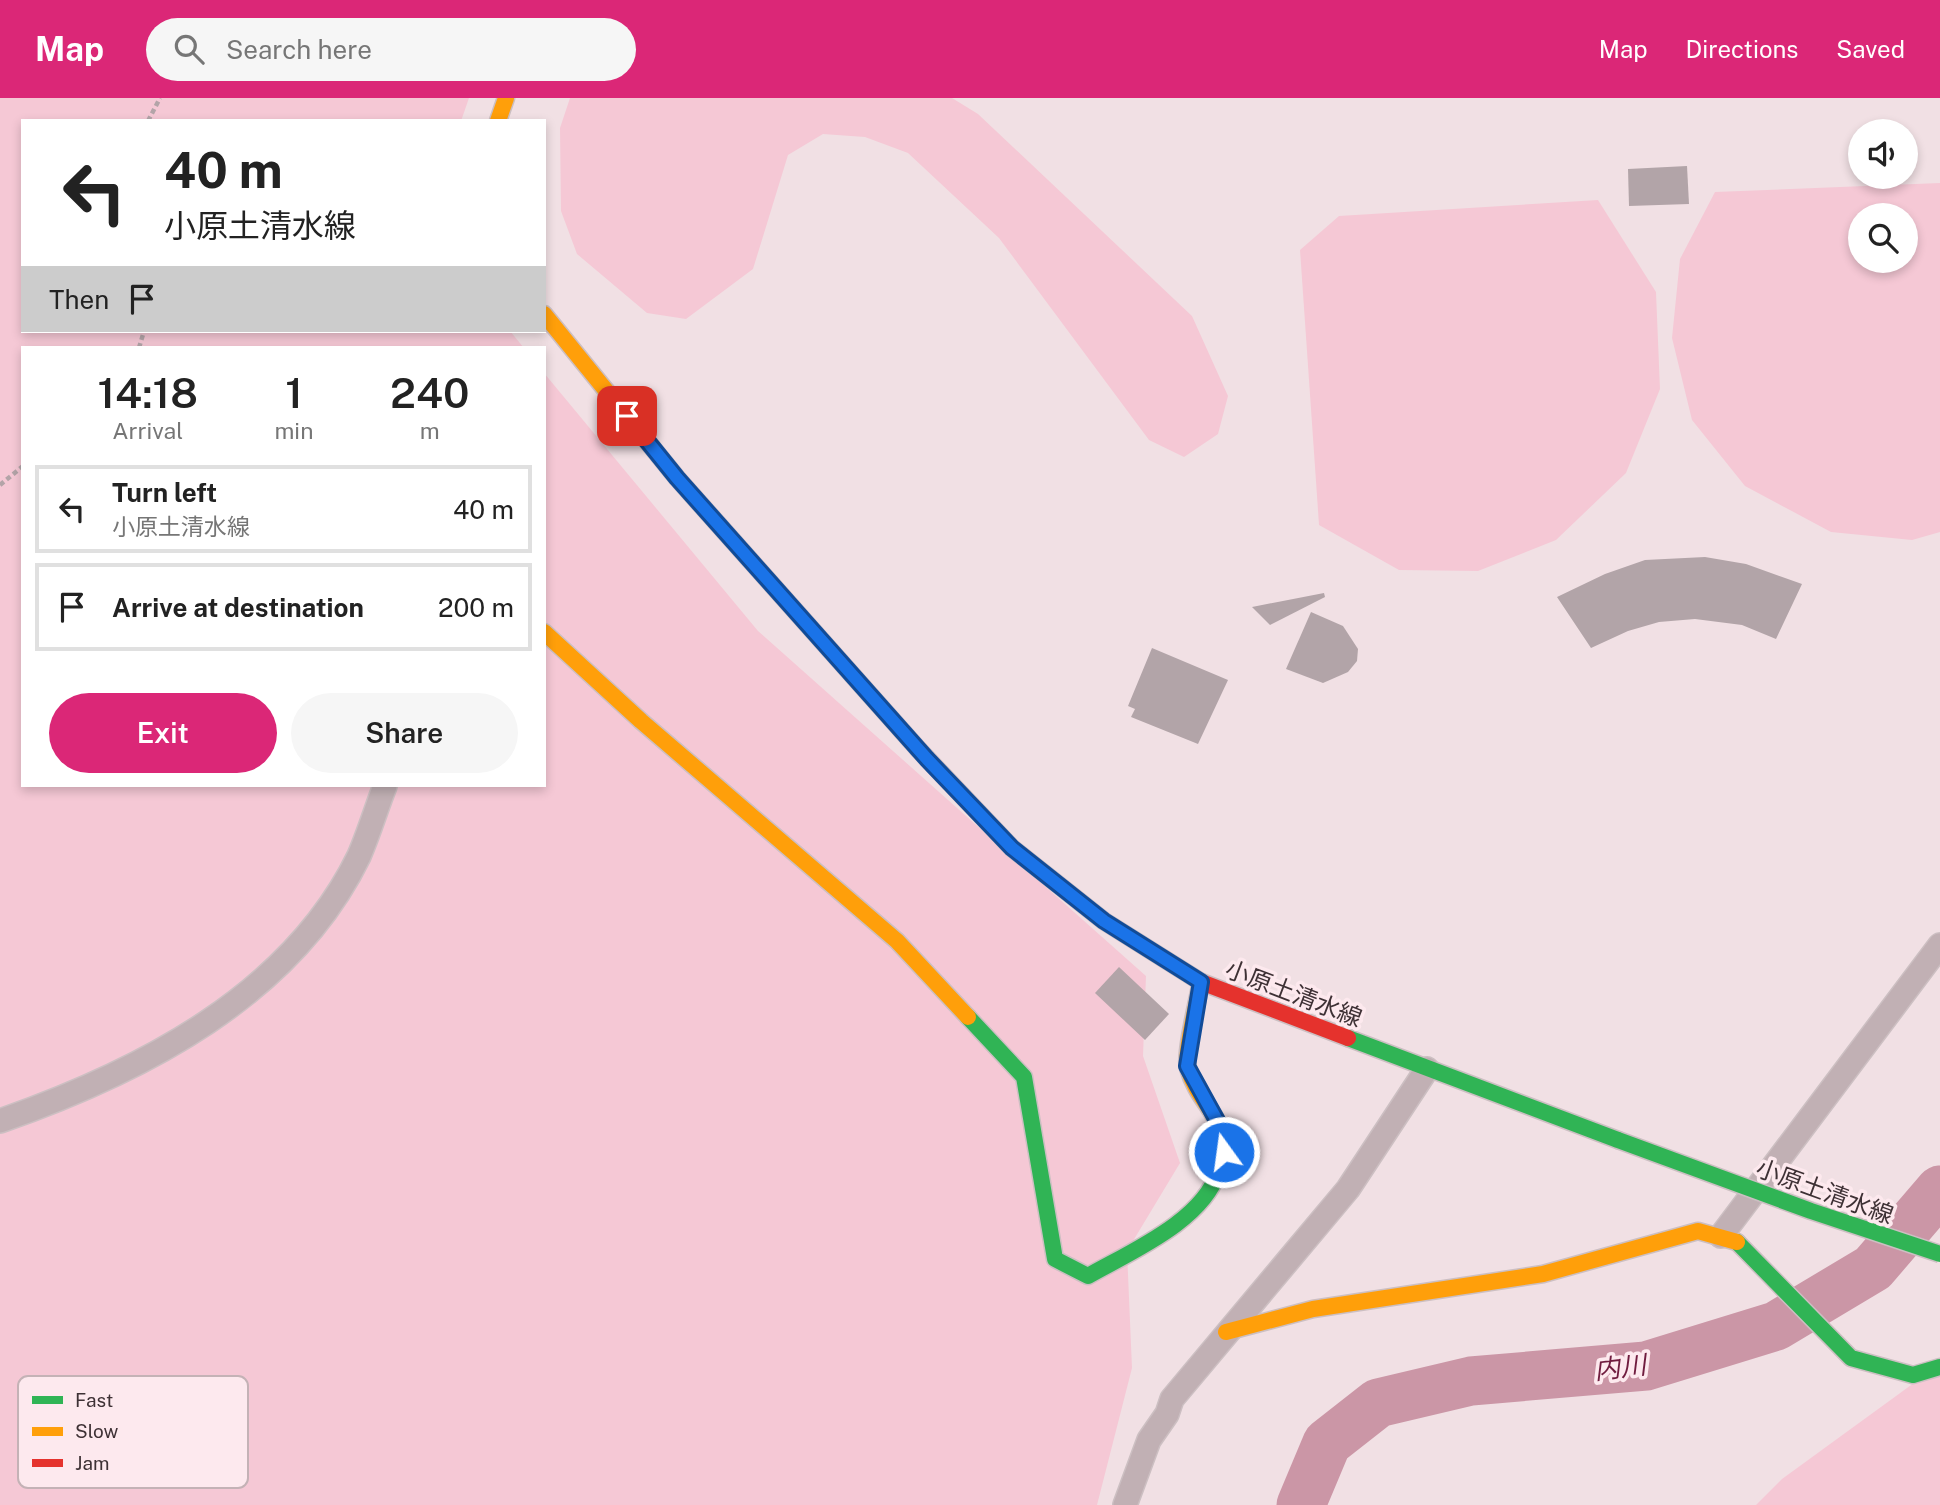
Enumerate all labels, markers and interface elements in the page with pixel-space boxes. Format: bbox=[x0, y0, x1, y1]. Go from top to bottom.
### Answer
search box bbox=[146, 18, 636, 81]
text: Map bbox=[35, 30, 104, 68]
icon: search bbox=[170, 30, 208, 68]
text: Search here bbox=[226, 34, 372, 65]
text: Map bbox=[1599, 35, 1648, 63]
text: Directions bbox=[1686, 35, 1798, 63]
text: Saved bbox=[1836, 35, 1905, 63]
map controls bbox=[1848, 119, 1918, 273]
button: sound bbox=[1848, 119, 1918, 189]
text: 40 m bbox=[164, 141, 283, 199]
icon: left bbox=[49, 147, 140, 238]
button: search bbox=[1848, 203, 1918, 273]
text: 小原土清水線 bbox=[164, 207, 356, 244]
icon: arrive bbox=[123, 280, 161, 318]
text: Then bbox=[49, 284, 109, 315]
text: 14:18 bbox=[98, 368, 198, 417]
text: 1 bbox=[285, 368, 303, 417]
text: 240 bbox=[390, 368, 469, 417]
pin bbox=[597, 386, 657, 446]
icon: arrive bbox=[608, 397, 646, 435]
text: Arrival bbox=[112, 417, 183, 444]
text: min bbox=[274, 417, 313, 444]
text: m bbox=[420, 417, 440, 444]
text: Turn left bbox=[112, 477, 217, 508]
icon: left bbox=[53, 490, 91, 528]
text: 40 m bbox=[453, 494, 514, 525]
text: 小原土清水線 bbox=[112, 513, 250, 540]
icon: arrive bbox=[53, 588, 91, 626]
text: Arrive at destination bbox=[112, 592, 364, 623]
text: 200 m bbox=[438, 592, 514, 623]
button: Exit bbox=[49, 693, 277, 773]
button: Share bbox=[291, 693, 518, 773]
street label: 小原土清水線 bbox=[1222, 954, 1366, 1032]
position arrow bbox=[1187, 1115, 1261, 1189]
street label: 小原土清水線 bbox=[1753, 1153, 1897, 1229]
water label: 内川 bbox=[1592, 1348, 1651, 1386]
legend bbox=[18, 1376, 248, 1488]
text: Fast bbox=[75, 1389, 113, 1411]
text: Slow bbox=[75, 1420, 119, 1442]
text: Jam bbox=[75, 1452, 109, 1474]

